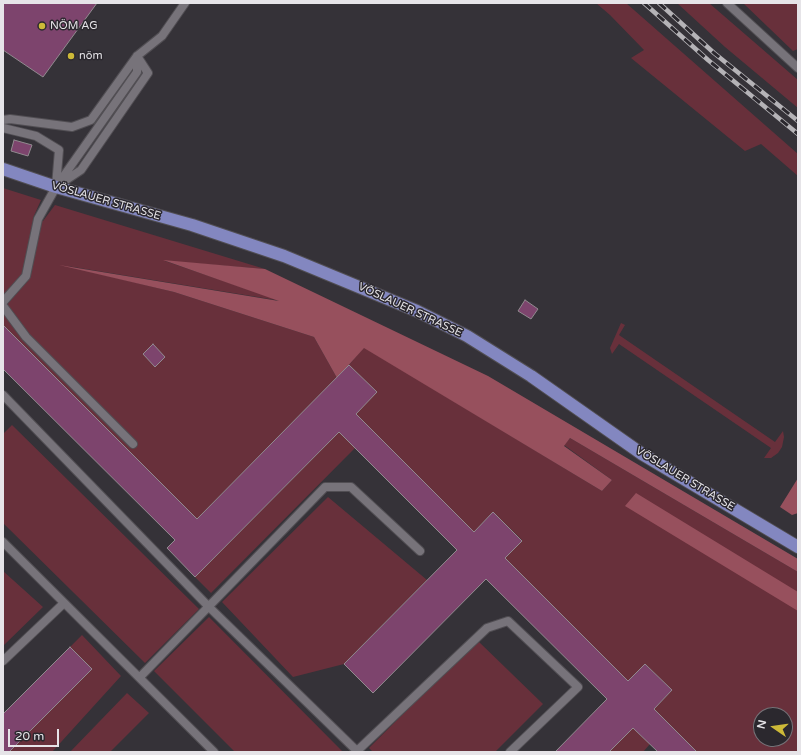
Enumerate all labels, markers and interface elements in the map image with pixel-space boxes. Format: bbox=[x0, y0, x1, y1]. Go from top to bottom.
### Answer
place label: NÖM AG bbox=[50, 19, 98, 33]
marker: NÖM AG bbox=[37, 21, 47, 31]
place label: nöm bbox=[79, 49, 102, 63]
marker: nöm bbox=[66, 51, 76, 61]
street label: VÖSLAUER STRASSE bbox=[50, 179, 162, 223]
street label: VÖSLAUER STRASSE bbox=[356, 280, 464, 340]
street label: VÖSLAUER STRASSE bbox=[633, 444, 737, 514]
north arrow bbox=[753, 707, 793, 747]
text: N bbox=[754, 719, 769, 730]
scale bar bbox=[10, 721, 61, 747]
text: 20 m bbox=[15, 729, 44, 743]

